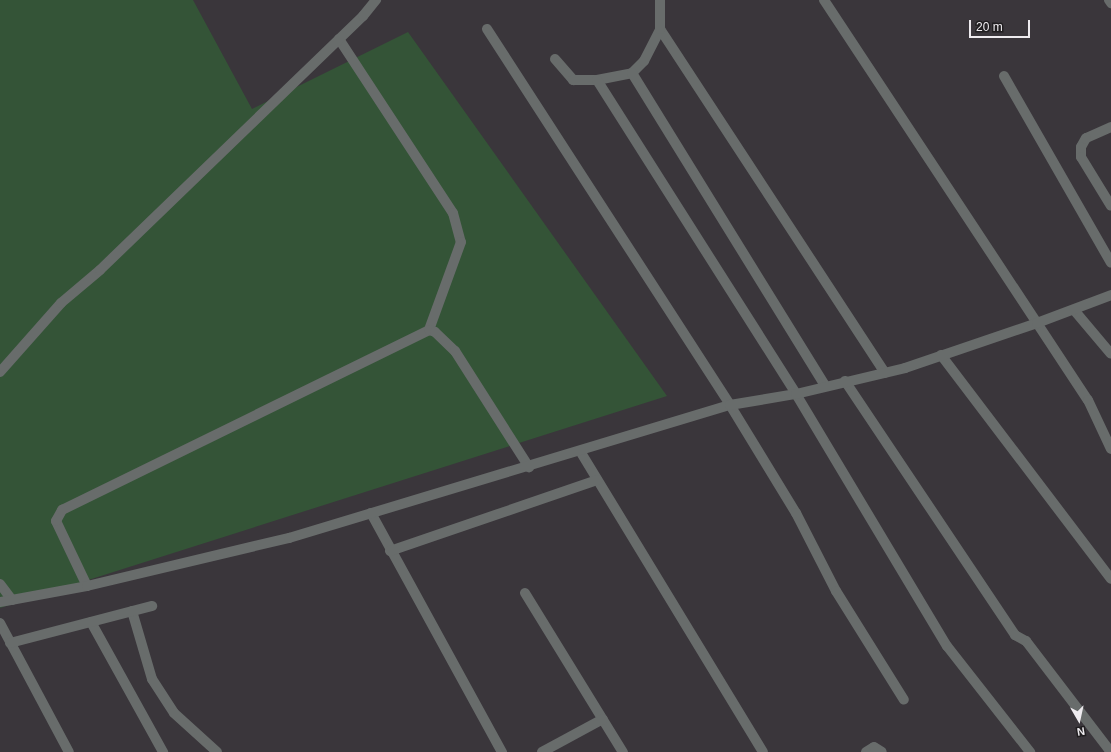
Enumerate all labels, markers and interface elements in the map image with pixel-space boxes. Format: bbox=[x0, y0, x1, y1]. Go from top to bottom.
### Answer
scale bar bbox=[971, 12, 1032, 38]
text: 20 m bbox=[976, 20, 1003, 34]
north arrow bbox=[1059, 700, 1099, 740]
text: N bbox=[1076, 725, 1086, 738]

